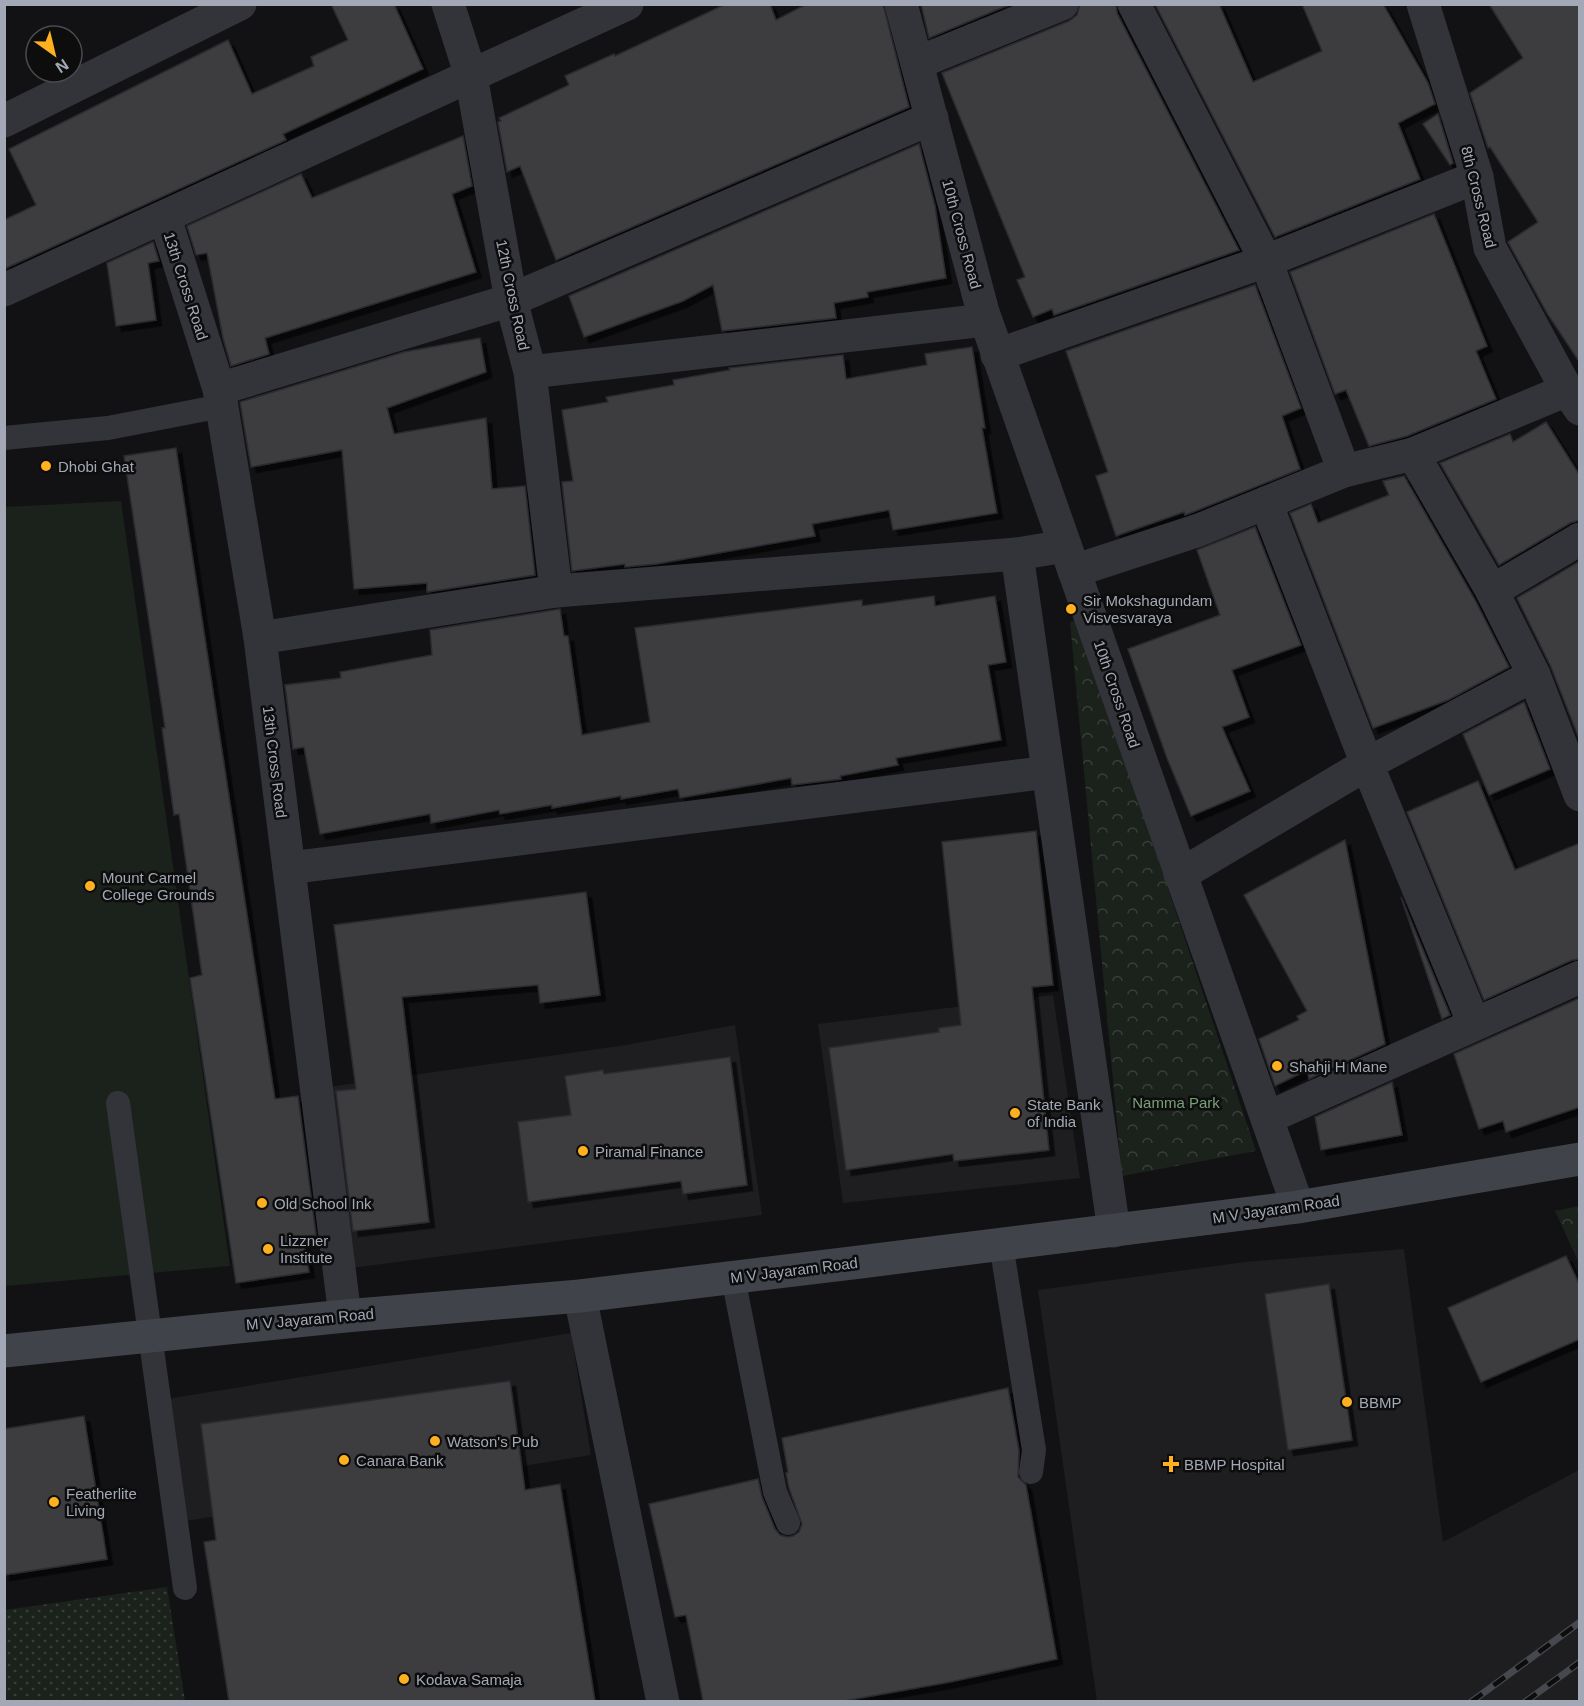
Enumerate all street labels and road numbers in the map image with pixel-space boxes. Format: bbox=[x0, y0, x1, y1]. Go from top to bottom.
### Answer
street label: 8th Cross Road bbox=[1458, 144, 1500, 250]
street label: 10th Cross Road bbox=[939, 177, 985, 291]
street label: 13th Cross Road bbox=[161, 230, 211, 342]
street label: 12th Cross Road bbox=[493, 238, 533, 352]
street label: 10th Cross Road bbox=[1091, 638, 1143, 750]
street label: 13th Cross Road bbox=[260, 705, 290, 819]
street label: M V Jayaram Road bbox=[1211, 1192, 1341, 1226]
street label: M V Jayaram Road bbox=[729, 1254, 859, 1286]
street label: M V Jayaram Road bbox=[245, 1305, 375, 1333]

